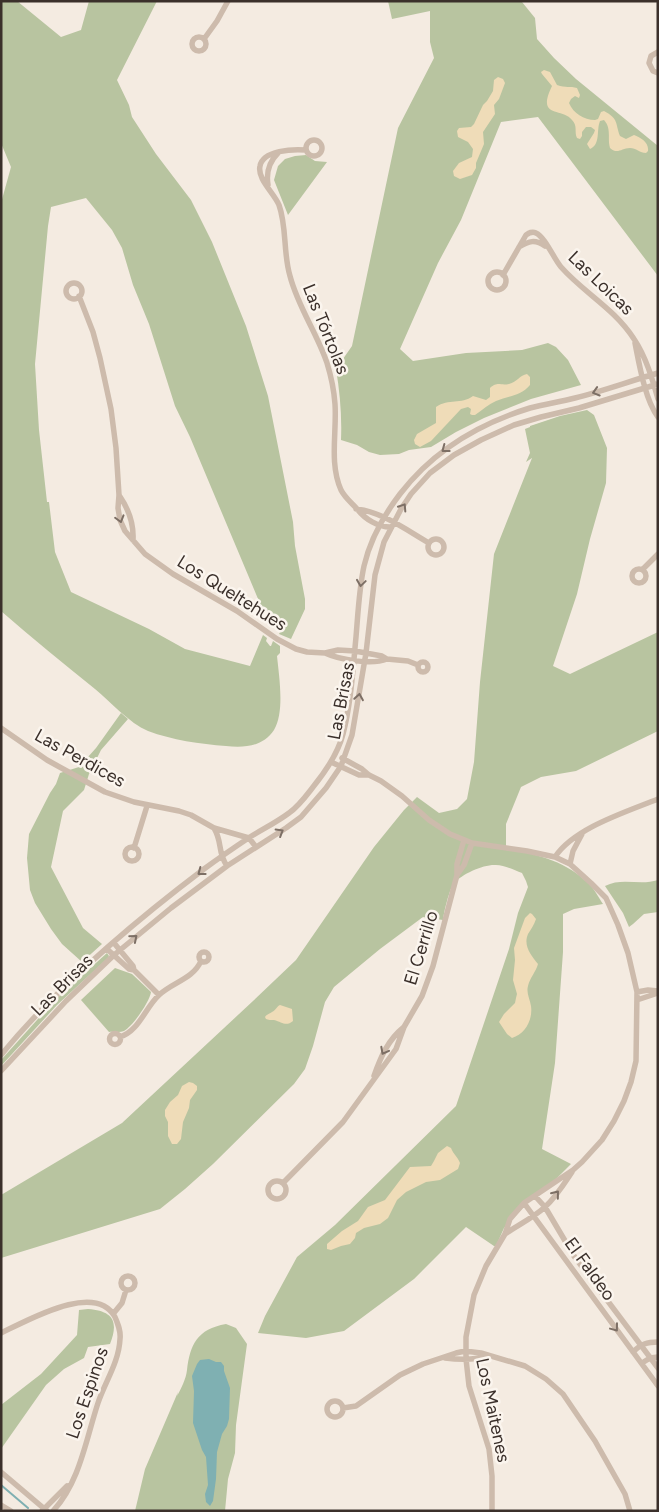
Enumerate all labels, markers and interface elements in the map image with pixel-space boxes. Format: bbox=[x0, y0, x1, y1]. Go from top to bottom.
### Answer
street label: Las Loicas bbox=[564, 246, 638, 320]
street label: Las Tórtolas bbox=[298, 281, 354, 377]
one-way arrow bbox=[592, 386, 600, 396]
one-way arrow bbox=[441, 443, 451, 452]
one-way arrow bbox=[396, 503, 406, 512]
one-way arrow bbox=[115, 514, 125, 523]
street label: Los Queltehues bbox=[173, 550, 291, 636]
one-way arrow bbox=[357, 579, 367, 588]
street label: Las Brisas bbox=[323, 660, 359, 742]
one-way arrow bbox=[353, 693, 364, 701]
street label: Las Perdices bbox=[31, 724, 129, 792]
one-way arrow bbox=[274, 829, 283, 839]
one-way arrow bbox=[197, 866, 207, 875]
street label: El Cerrillo bbox=[399, 908, 443, 988]
one-way arrow bbox=[129, 935, 138, 944]
street label: Las Brisas bbox=[26, 949, 98, 1021]
one-way arrow bbox=[380, 1046, 390, 1055]
one-way arrow bbox=[550, 1191, 559, 1200]
street label: El Faldeo bbox=[560, 1233, 620, 1305]
one-way arrow bbox=[609, 1322, 618, 1332]
street label: Los Espinos bbox=[61, 1344, 113, 1442]
street label: Los Maitenes bbox=[471, 1356, 515, 1464]

